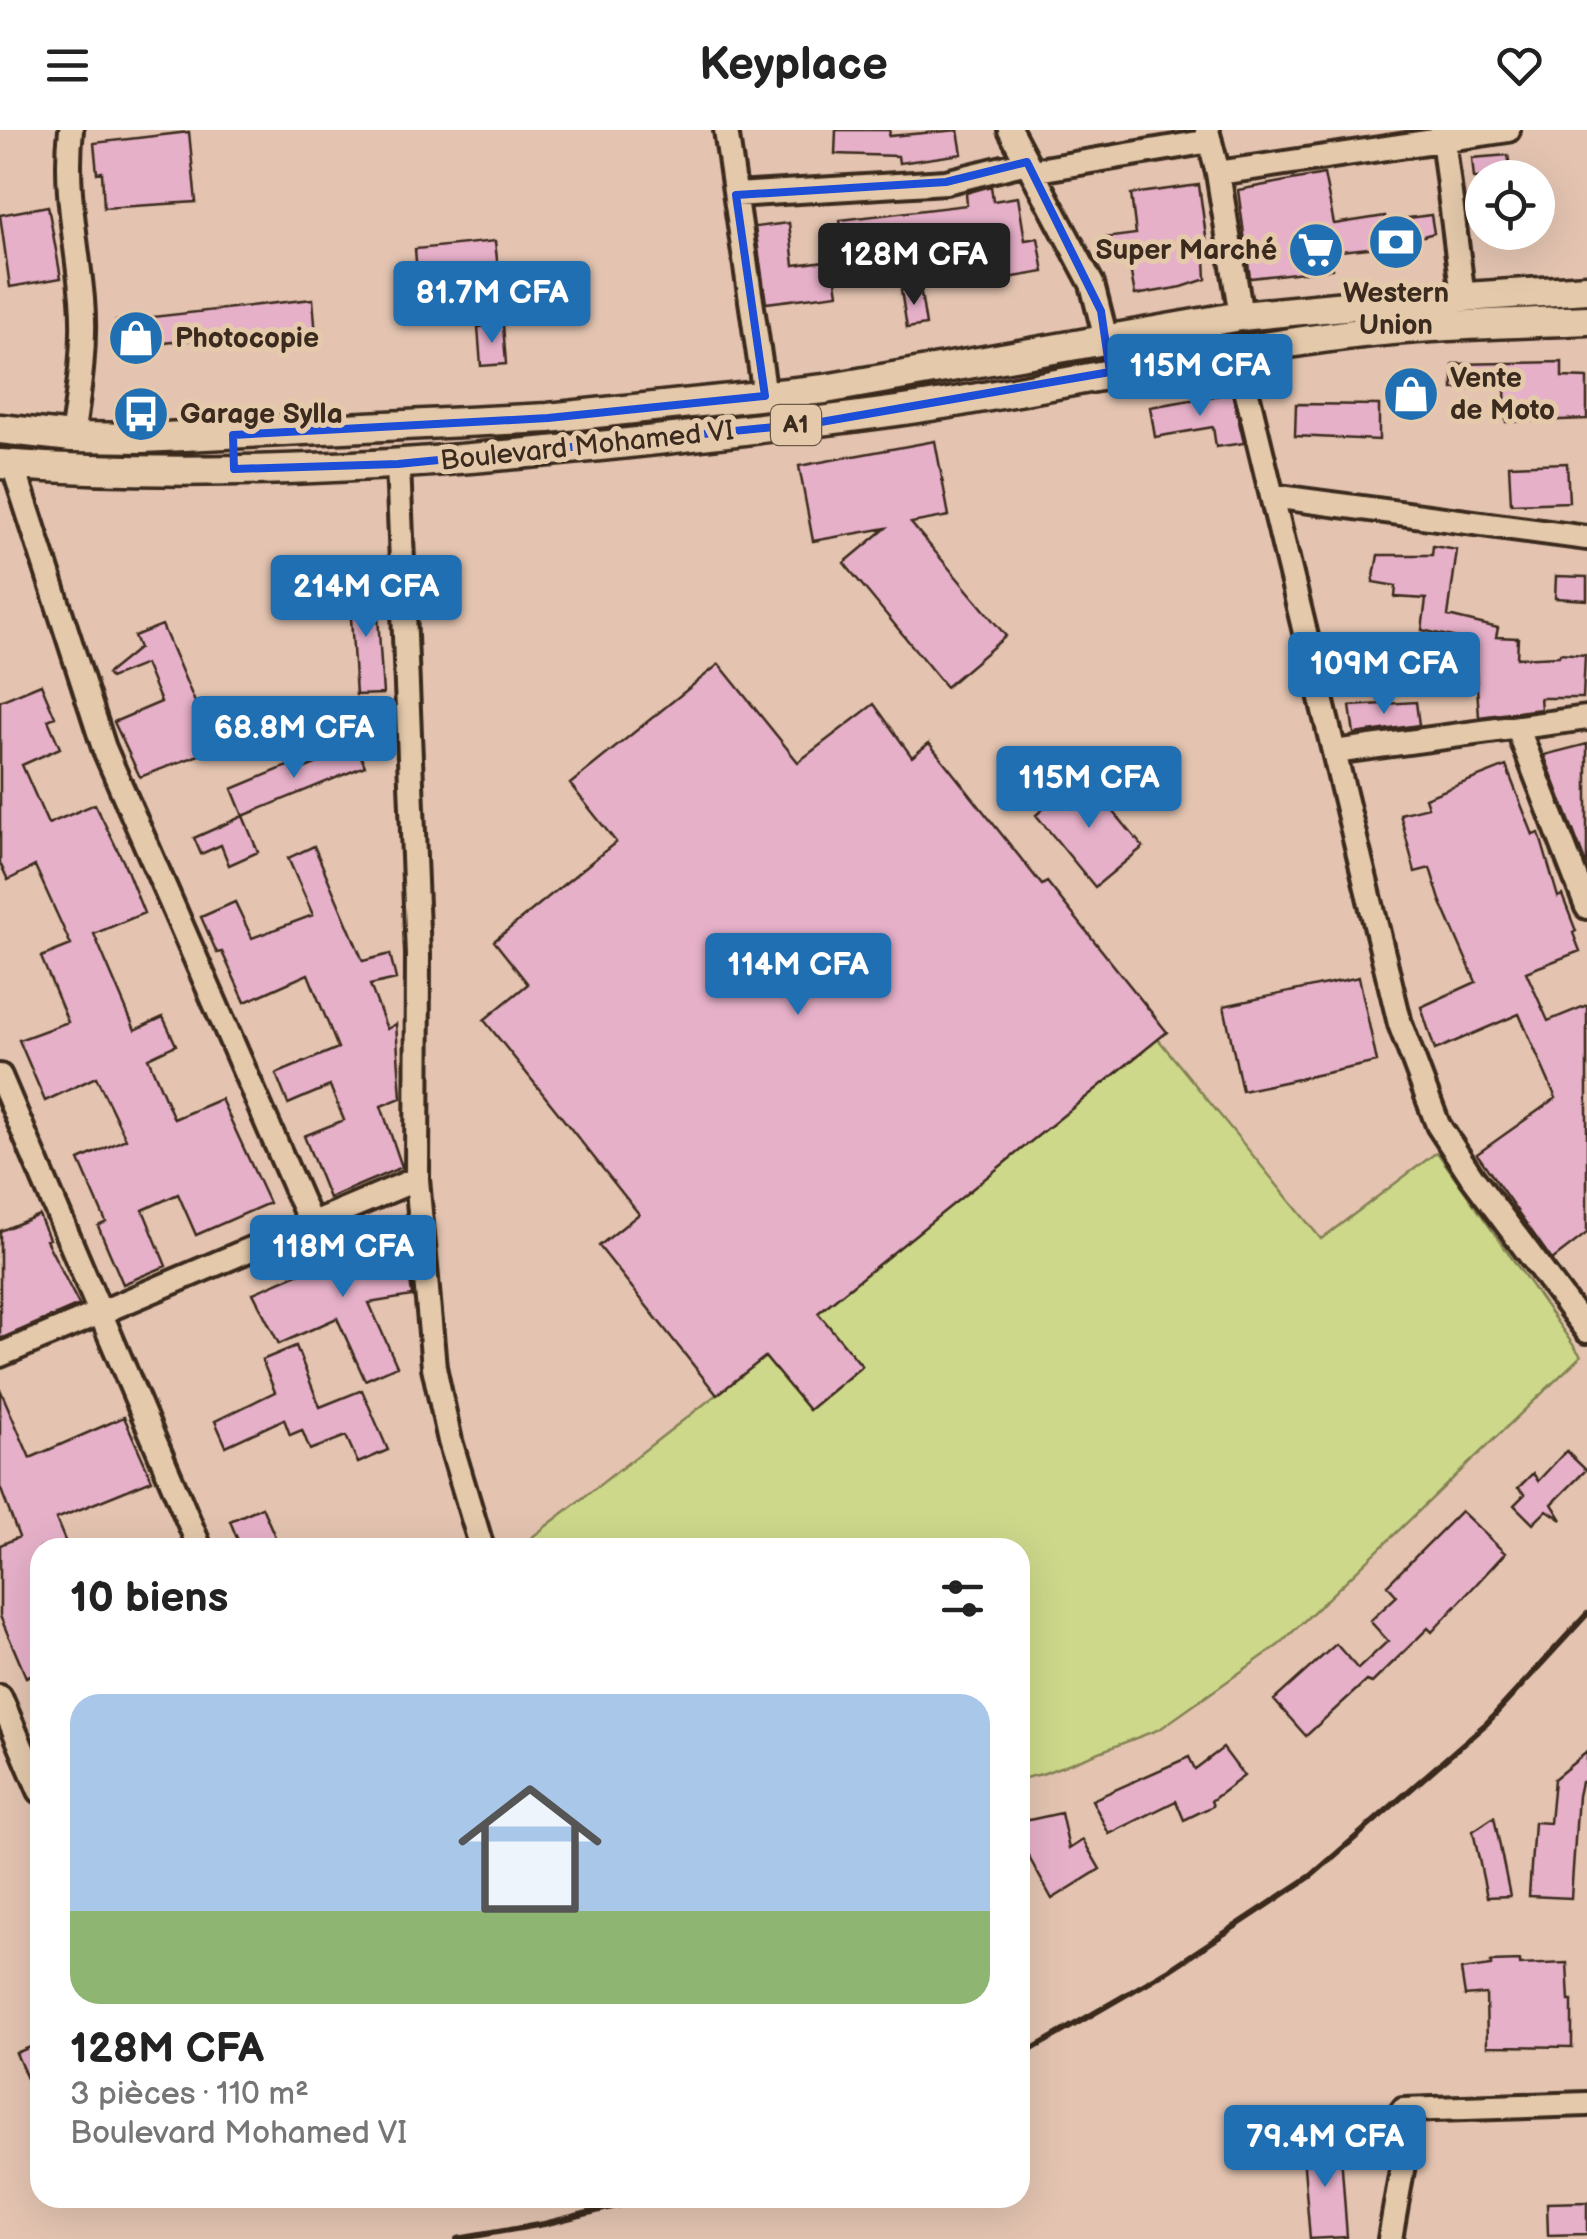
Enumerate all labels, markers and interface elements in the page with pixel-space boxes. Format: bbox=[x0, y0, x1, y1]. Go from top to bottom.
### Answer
icon: menu bbox=[40, 38, 95, 93]
text: Keyplace bbox=[699, 38, 888, 93]
icon: heart bbox=[1492, 38, 1547, 93]
map controls bbox=[1465, 160, 1555, 250]
button: locate bbox=[1465, 160, 1555, 250]
bank icon: Western Union bbox=[1366, 212, 1426, 272]
supermarket icon: Super Marché bbox=[1286, 220, 1346, 280]
pin: 128M CFA bbox=[811, 223, 1017, 308]
place label: Super Marché bbox=[1095, 234, 1277, 267]
text: 128M CFA bbox=[840, 236, 988, 275]
pin: 81.7M CFA bbox=[378, 261, 606, 346]
text: 81.7M CFA bbox=[415, 274, 569, 313]
place label: Western Union bbox=[1343, 277, 1449, 342]
shop icon: Photocopie bbox=[106, 308, 166, 368]
place label: Photocopie bbox=[175, 322, 319, 355]
pin: 115M CFA bbox=[1097, 334, 1303, 419]
text: 115M CFA bbox=[1129, 347, 1271, 386]
place label: Vente de Moto bbox=[1450, 362, 1555, 427]
shop icon: Vente de Moto bbox=[1381, 364, 1441, 424]
bus stop icon: Garage Sylla bbox=[111, 384, 171, 444]
place label: Garage Sylla bbox=[180, 398, 343, 431]
road number: A1 bbox=[771, 405, 821, 445]
street label: Boulevard Mohamed VI bbox=[439, 414, 735, 478]
pin: 214M CFA bbox=[263, 555, 469, 640]
text: 214M CFA bbox=[293, 568, 439, 607]
pin: 109M CFA bbox=[1281, 632, 1487, 717]
text: 109M CFA bbox=[1310, 645, 1458, 684]
pin: 68.8M CFA bbox=[180, 696, 408, 781]
text: 68.8M CFA bbox=[214, 709, 374, 748]
pin: 115M CFA bbox=[986, 746, 1192, 831]
text: 115M CFA bbox=[1018, 759, 1160, 798]
pin: 114M CFA bbox=[695, 933, 901, 1018]
text: 114M CFA bbox=[727, 946, 869, 985]
pin: 118M CFA bbox=[240, 1215, 446, 1300]
text: 118M CFA bbox=[272, 1228, 414, 1267]
icon: filters bbox=[935, 1571, 990, 1626]
text: 10 biens bbox=[70, 1573, 228, 1624]
icon: home bbox=[440, 1759, 620, 1939]
text: 128M CFA bbox=[70, 2024, 264, 2075]
text: 3 pièces · 110 m² bbox=[70, 2075, 309, 2114]
pin: 79.4M CFA bbox=[1211, 2105, 1439, 2190]
text: Boulevard Mohamed VI bbox=[70, 2114, 407, 2153]
text: 79.4M CFA bbox=[1246, 2118, 1404, 2157]

